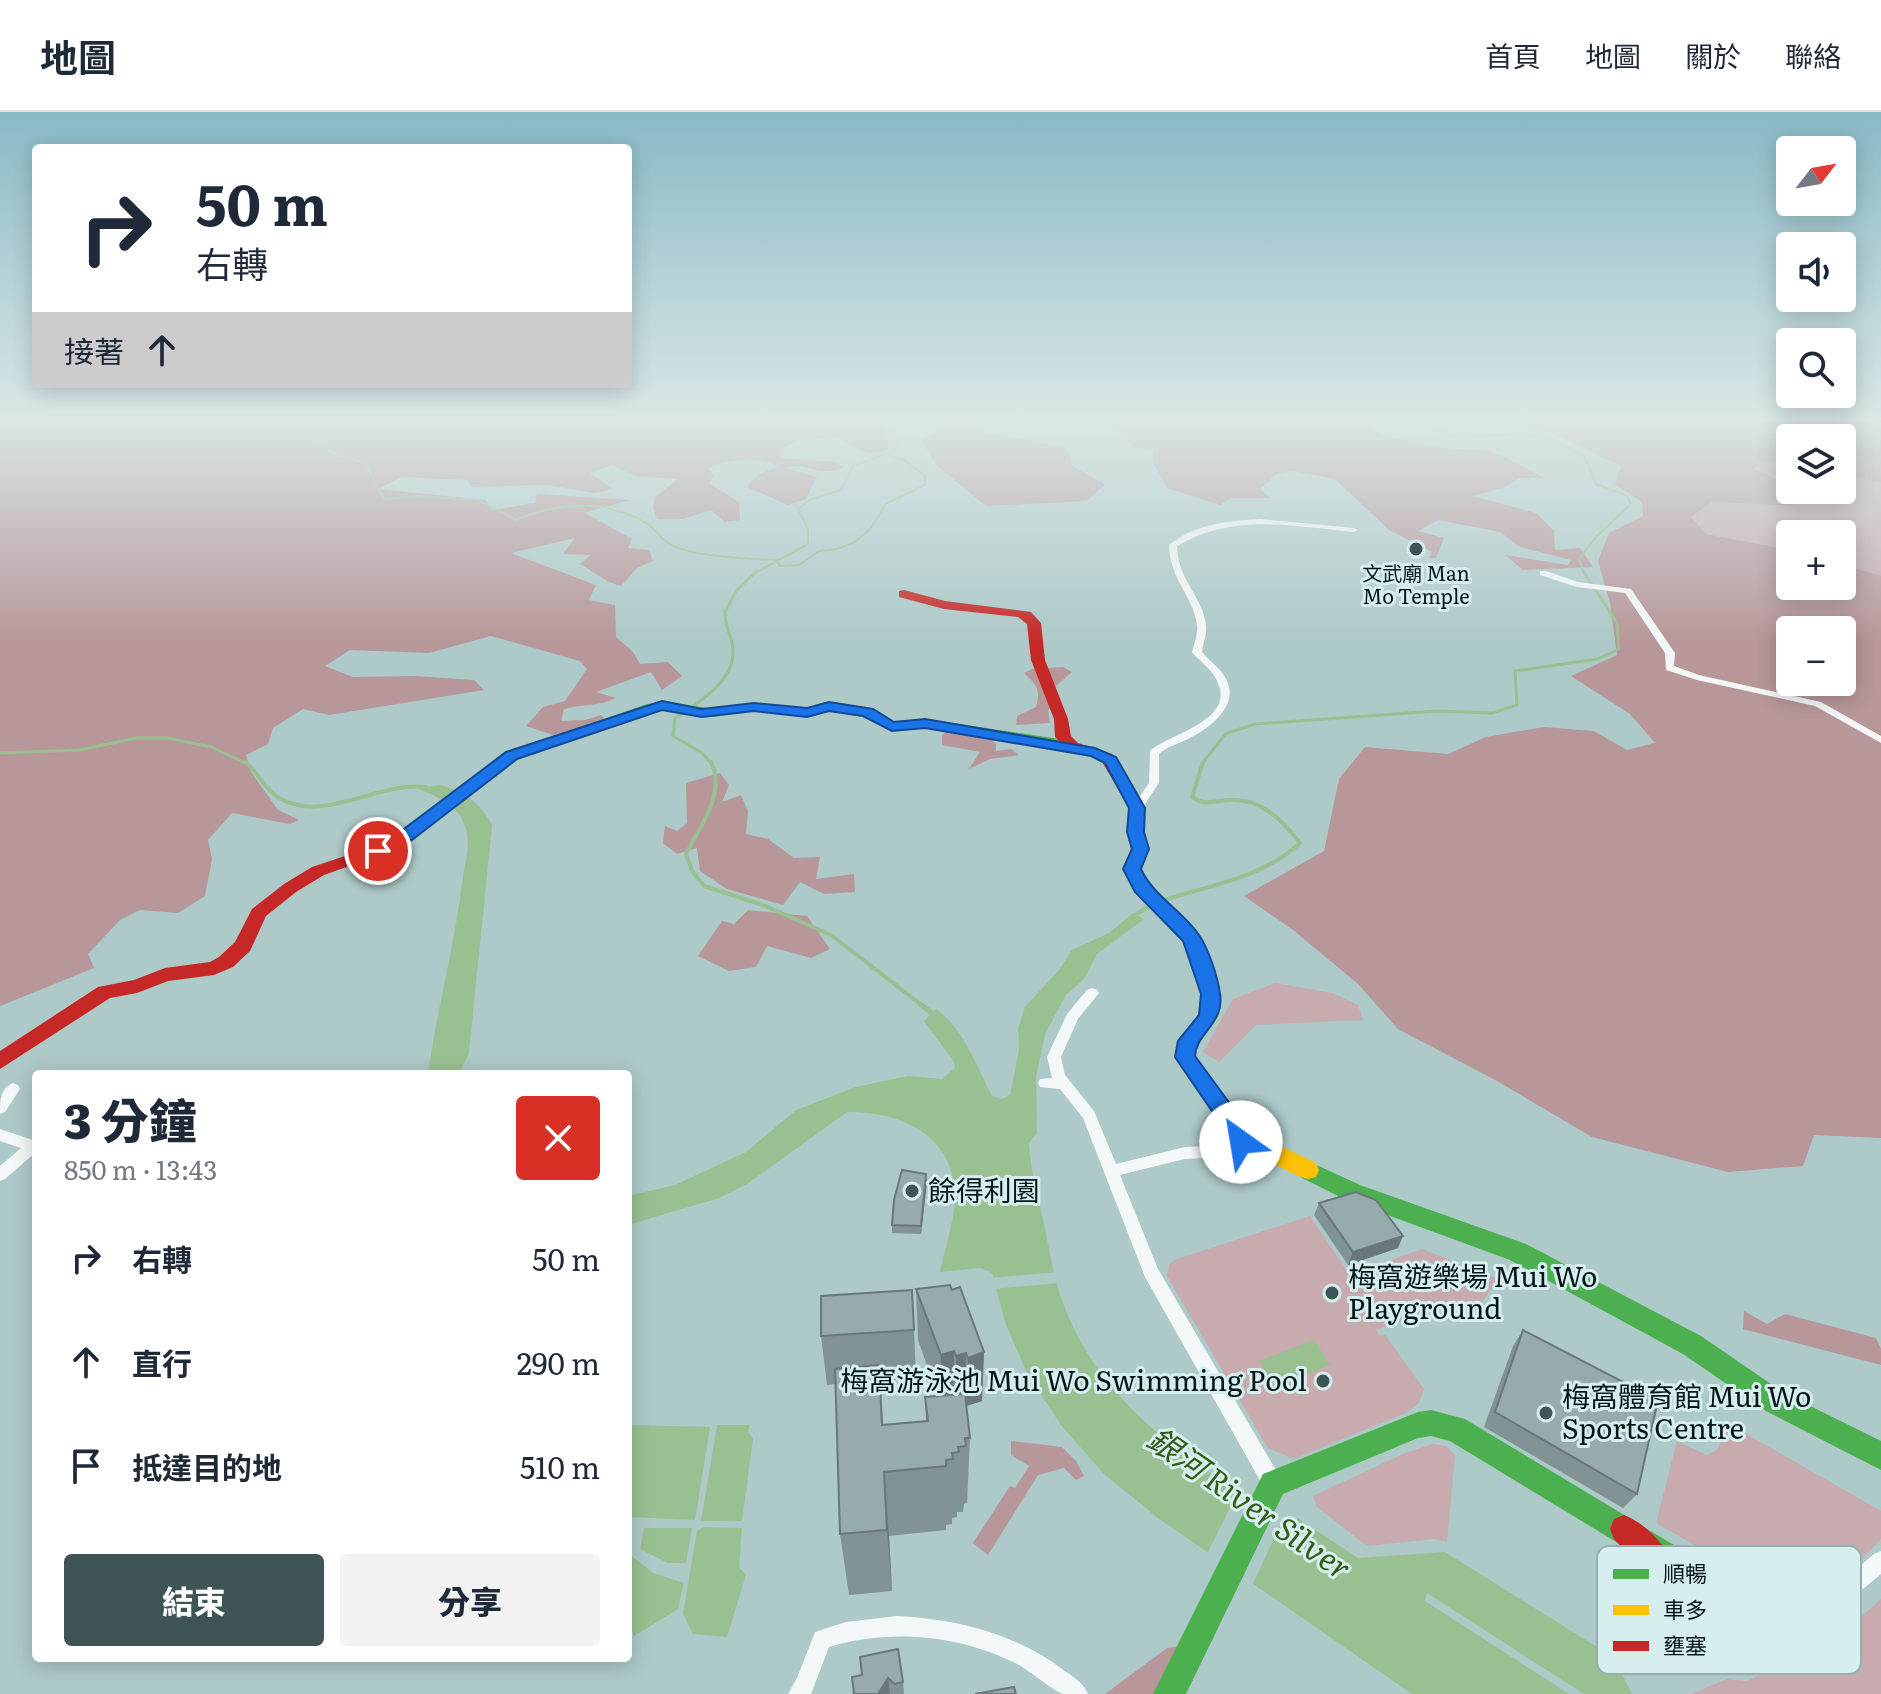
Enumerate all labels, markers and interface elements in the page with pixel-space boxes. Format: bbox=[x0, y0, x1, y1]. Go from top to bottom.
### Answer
text: 地圖 bbox=[40, 27, 116, 84]
text: 首頁 bbox=[1485, 34, 1541, 76]
text: 地圖 bbox=[1585, 34, 1641, 76]
text: 關於 bbox=[1685, 34, 1741, 76]
text: 聯絡 bbox=[1785, 34, 1841, 76]
north arrow bbox=[1776, 136, 1856, 216]
map controls bbox=[1776, 136, 1856, 696]
text: 50 m bbox=[196, 160, 328, 243]
icon: right bbox=[64, 176, 168, 280]
button: sound bbox=[1776, 232, 1856, 312]
text: 右轉 bbox=[196, 236, 268, 289]
text: 接著 bbox=[64, 328, 124, 372]
icon: ahead bbox=[140, 328, 184, 372]
button: search bbox=[1776, 328, 1856, 408]
button: layers bbox=[1776, 424, 1856, 504]
button: + bbox=[1776, 520, 1856, 600]
marker: 文武廟 Man Mo Temple bbox=[1407, 540, 1425, 558]
place label: 文武廟 Man Mo Temple bbox=[1362, 557, 1470, 610]
button: − bbox=[1776, 616, 1856, 696]
pin bbox=[344, 817, 412, 885]
icon: arrive bbox=[356, 829, 400, 873]
text: 3 分鐘 bbox=[64, 1083, 197, 1154]
button: close bbox=[516, 1096, 600, 1180]
position arrow bbox=[1199, 1100, 1283, 1184]
text: 850 m · 13:43 bbox=[64, 1149, 217, 1188]
place label: 餘得利園 bbox=[928, 1168, 1040, 1210]
marker: 餘得利園 bbox=[903, 1182, 921, 1200]
icon: right bbox=[64, 1236, 108, 1280]
text: 右轉 bbox=[132, 1236, 192, 1280]
text: 50 m bbox=[532, 1236, 600, 1280]
place label: 梅窩遊樂場 Mui Wo Playground bbox=[1348, 1254, 1597, 1328]
marker: 梅窩遊樂場 Mui Wo Playground bbox=[1323, 1284, 1341, 1302]
icon: ahead bbox=[64, 1340, 108, 1384]
text: 直行 bbox=[132, 1340, 192, 1384]
text: 290 m bbox=[517, 1340, 600, 1384]
place label: 梅窩游泳池 Mui Wo Swimming Pool bbox=[840, 1358, 1307, 1400]
marker: 梅窩游泳池 Mui Wo Swimming Pool bbox=[1314, 1372, 1332, 1390]
place label: 梅窩體育館 Mui Wo Sports Centre bbox=[1562, 1374, 1811, 1448]
marker: 梅窩體育館 Mui Wo Sports Centre bbox=[1537, 1404, 1555, 1422]
water label: 銀河 River Silver bbox=[1139, 1413, 1363, 1590]
icon: arrive bbox=[64, 1444, 108, 1488]
text: 抵達目的地 bbox=[132, 1444, 282, 1488]
text: 510 m bbox=[520, 1444, 600, 1488]
legend bbox=[1597, 1546, 1861, 1674]
button: 結束 bbox=[64, 1554, 324, 1646]
button: 分享 bbox=[340, 1554, 600, 1646]
text: 順暢 bbox=[1663, 1556, 1707, 1589]
text: 車多 bbox=[1663, 1592, 1707, 1625]
text: 壅塞 bbox=[1663, 1628, 1707, 1661]

